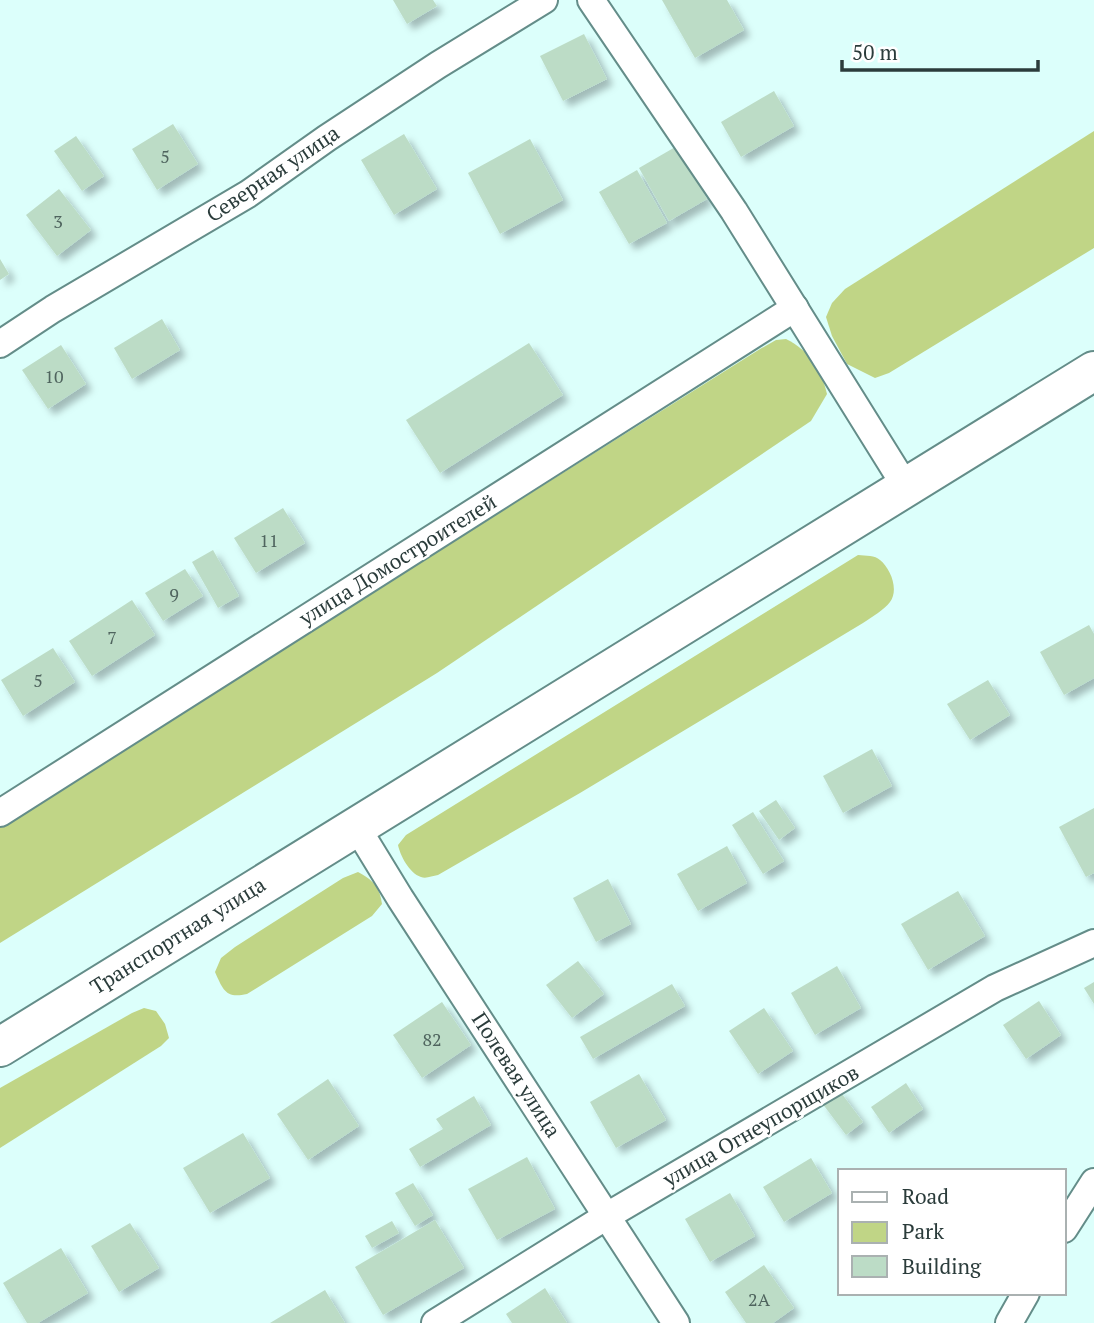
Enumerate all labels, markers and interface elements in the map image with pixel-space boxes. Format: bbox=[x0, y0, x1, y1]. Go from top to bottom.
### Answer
scale bar bbox=[842, 28, 1038, 72]
text: 50 m bbox=[852, 38, 898, 66]
street label: Северная улица bbox=[200, 118, 345, 228]
house number: 5 bbox=[160, 144, 170, 168]
house number: 3 bbox=[53, 209, 63, 233]
house number: 10 bbox=[44, 364, 64, 388]
street label: улица Домостроителей bbox=[293, 487, 501, 632]
house number: 11 bbox=[259, 528, 279, 552]
house number: 9 bbox=[169, 582, 179, 606]
house number: 7 bbox=[107, 625, 117, 649]
house number: 5 bbox=[33, 668, 43, 692]
street label: Транспортная улица bbox=[85, 870, 271, 1000]
street label: Полевая улица bbox=[466, 1006, 568, 1143]
house number: 82 bbox=[422, 1027, 442, 1051]
street label: улица Огнеупорщиков bbox=[657, 1058, 864, 1193]
legend bbox=[838, 1169, 1066, 1295]
text: Road bbox=[902, 1182, 949, 1210]
text: Park bbox=[902, 1217, 944, 1245]
text: Building bbox=[902, 1252, 982, 1280]
house number: 2А bbox=[748, 1287, 771, 1311]

